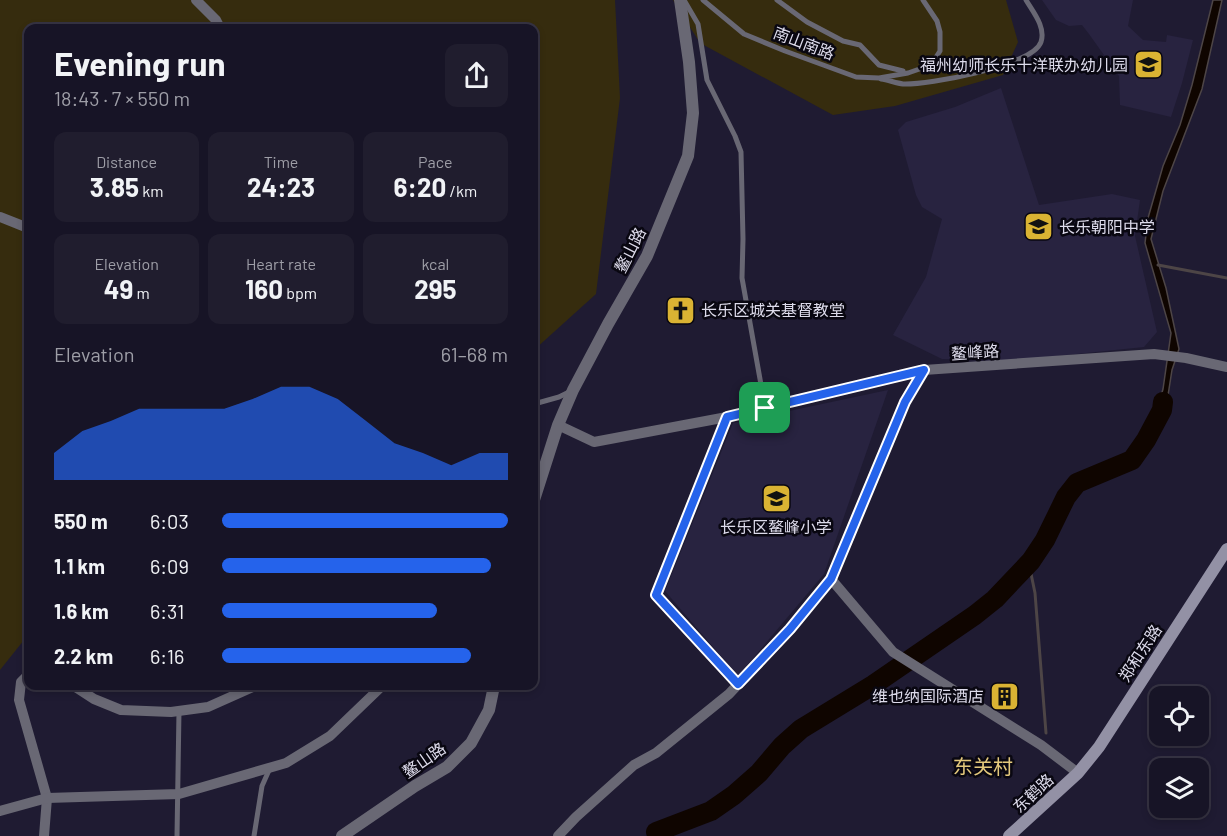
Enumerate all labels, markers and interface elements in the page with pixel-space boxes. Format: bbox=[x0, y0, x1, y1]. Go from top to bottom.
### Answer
street label: 南山南路 bbox=[771, 22, 837, 63]
text: Evening run bbox=[54, 43, 226, 83]
button: share bbox=[445, 44, 508, 107]
school or university icon: 福州幼师长乐十洋联办幼儿园 bbox=[1133, 49, 1165, 81]
place label: 福州幼师长乐十洋联办幼儿园 bbox=[920, 55, 1128, 74]
text: 18:43 · 7 × 550 m bbox=[54, 86, 190, 110]
text: Distance bbox=[96, 152, 157, 171]
text: Time bbox=[264, 152, 298, 171]
text: Pace bbox=[418, 152, 453, 171]
text: 3.85 bbox=[90, 171, 139, 202]
text: 24:23 bbox=[247, 171, 315, 202]
text: 6:20 bbox=[393, 171, 446, 202]
text: km bbox=[139, 181, 163, 200]
text: /km bbox=[446, 181, 477, 200]
school or university icon: 长乐朝阳中学 bbox=[1022, 211, 1054, 243]
place label: 长乐朝阳中学 bbox=[1059, 217, 1155, 236]
street label: 鳌山路 bbox=[610, 224, 649, 275]
text: Elevation bbox=[94, 254, 159, 273]
text: Heart rate bbox=[246, 254, 316, 273]
text: kcal bbox=[421, 254, 449, 273]
text: 49 bbox=[104, 273, 133, 304]
text: 160 bbox=[245, 273, 283, 304]
text: 295 bbox=[414, 273, 457, 304]
text: m bbox=[133, 283, 150, 302]
text: bpm bbox=[283, 283, 317, 302]
church icon: 长乐区城关基督教堂 bbox=[664, 294, 696, 326]
place label: 长乐区城关基督教堂 bbox=[701, 300, 845, 319]
street label: 鳌峰路 bbox=[950, 340, 1000, 363]
text: Elevation bbox=[54, 342, 135, 366]
text: 61–68 m bbox=[441, 342, 508, 366]
pin bbox=[739, 382, 790, 433]
icon: arrive bbox=[748, 391, 781, 424]
school or university icon: 长乐区鳌峰小学 bbox=[760, 483, 792, 515]
text: 550 m bbox=[54, 509, 108, 533]
text: 6:03 bbox=[150, 509, 189, 533]
place label: 长乐区鳌峰小学 bbox=[720, 517, 832, 536]
text: 1.1 km bbox=[54, 554, 105, 578]
text: 6:09 bbox=[150, 554, 189, 578]
text: 1.6 km bbox=[54, 599, 109, 623]
text: 6:31 bbox=[150, 599, 184, 623]
street label: 郑和东路 bbox=[1114, 621, 1165, 685]
text: 2.2 km bbox=[54, 644, 113, 668]
text: 6:16 bbox=[150, 644, 184, 668]
building icon: 维也纳国际酒店 bbox=[989, 680, 1021, 712]
place label: 维也纳国际酒店 bbox=[872, 686, 984, 705]
map controls bbox=[1149, 686, 1209, 818]
button: locate bbox=[1149, 686, 1209, 746]
street label: 鳌山路 bbox=[399, 738, 449, 781]
district label: 东关村 bbox=[953, 754, 1013, 778]
button: layers bbox=[1149, 758, 1209, 818]
street label: 东鹤路 bbox=[1009, 769, 1057, 816]

